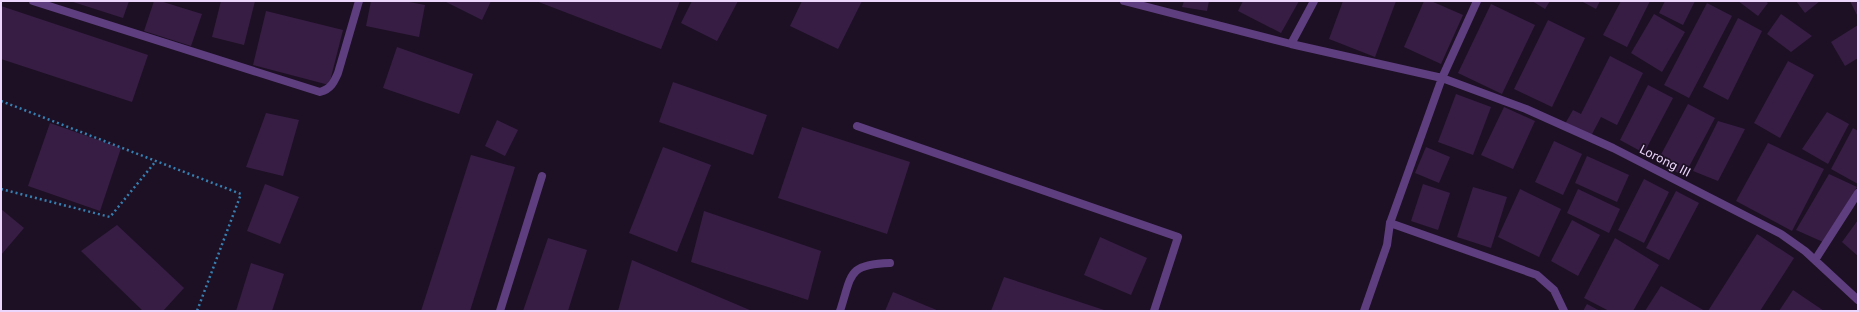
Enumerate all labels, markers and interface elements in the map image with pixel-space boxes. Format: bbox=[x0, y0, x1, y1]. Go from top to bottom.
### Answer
street label: Lorong III bbox=[1637, 142, 1693, 180]

